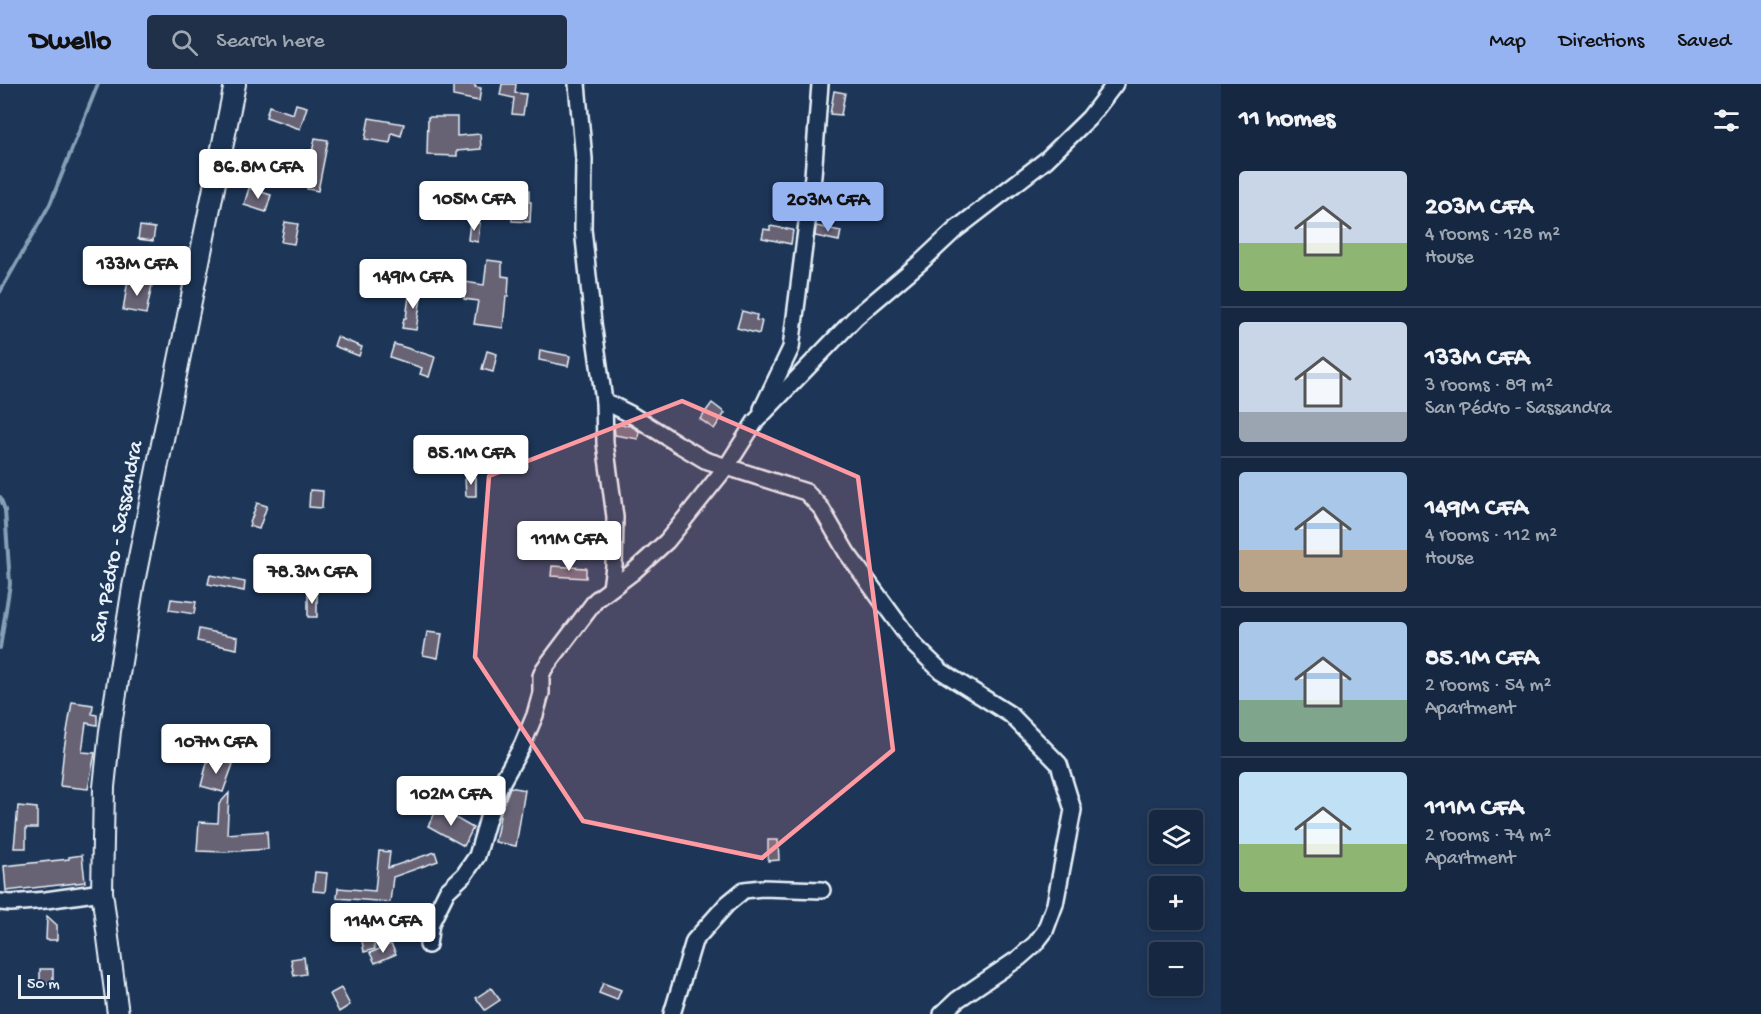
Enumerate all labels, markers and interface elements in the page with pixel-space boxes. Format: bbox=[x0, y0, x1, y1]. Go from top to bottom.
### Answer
search box bbox=[147, 15, 567, 69]
text: Dwello bbox=[30, 26, 111, 59]
icon: search bbox=[168, 26, 201, 59]
text: Search here bbox=[216, 29, 325, 55]
text: Map bbox=[1489, 30, 1526, 55]
text: Directions bbox=[1559, 30, 1644, 55]
text: Saved bbox=[1677, 30, 1731, 55]
icon: filters bbox=[1710, 104, 1743, 137]
text: 11 homes bbox=[1239, 105, 1335, 136]
pin: 86.8M CFA bbox=[189, 149, 327, 200]
text: 86.8M CFA bbox=[213, 157, 303, 180]
pin: 105M CFA bbox=[412, 181, 536, 232]
pin: 203M CFA bbox=[766, 182, 890, 233]
text: 105M CFA bbox=[433, 189, 515, 212]
text: 203M CFA bbox=[786, 190, 870, 213]
text: 203M CFA bbox=[1425, 193, 1533, 224]
icon: home bbox=[1287, 195, 1359, 267]
text: 4 rooms · 128 m² bbox=[1425, 224, 1560, 247]
pin: 133M CFA bbox=[75, 246, 199, 297]
text: House bbox=[1425, 247, 1474, 270]
text: 133M CFA bbox=[97, 254, 177, 277]
pin: 149M CFA bbox=[351, 259, 475, 310]
text: 149M CFA bbox=[373, 267, 453, 290]
text: 133M CFA bbox=[1425, 344, 1529, 375]
icon: home bbox=[1287, 346, 1359, 418]
text: 3 rooms · 89 m² bbox=[1425, 375, 1553, 398]
text: San Pédro - Sassandra bbox=[1425, 398, 1612, 421]
pin: 85.1M CFA bbox=[402, 435, 540, 486]
street label: San Pédro - Sassandra bbox=[86, 438, 150, 645]
text: 85.1M CFA bbox=[427, 443, 515, 466]
text: 149M CFA bbox=[1425, 494, 1528, 525]
icon: home bbox=[1287, 496, 1359, 568]
pin: 111M CFA bbox=[507, 521, 631, 572]
text: 4 rooms · 112 m² bbox=[1425, 525, 1557, 548]
text: 111M CFA bbox=[531, 529, 607, 552]
text: House bbox=[1425, 548, 1474, 571]
pin: 78.3M CFA bbox=[243, 554, 381, 605]
text: 78.3M CFA bbox=[267, 562, 357, 585]
text: 85.1M CFA bbox=[1425, 644, 1539, 675]
icon: home bbox=[1287, 646, 1359, 718]
text: 2 rooms · 54 m² bbox=[1425, 675, 1552, 698]
text: Apartment bbox=[1425, 698, 1515, 721]
pin: 107M CFA bbox=[154, 724, 278, 775]
text: 107M CFA bbox=[175, 732, 257, 755]
pin: 102M CFA bbox=[389, 776, 513, 827]
text: 102M CFA bbox=[411, 784, 491, 807]
text: 111M CFA bbox=[1425, 794, 1523, 825]
icon: home bbox=[1287, 796, 1359, 868]
map controls bbox=[1149, 810, 1203, 996]
button: layers bbox=[1149, 810, 1203, 864]
text: 2 rooms · 74 m² bbox=[1425, 825, 1551, 848]
text: Apartment bbox=[1425, 848, 1515, 871]
button: + bbox=[1149, 876, 1203, 930]
pin: 114M CFA bbox=[321, 903, 445, 954]
text: 114M CFA bbox=[344, 911, 422, 934]
button: − bbox=[1149, 942, 1203, 996]
scale bar bbox=[18, 972, 110, 1000]
text: 50 m bbox=[27, 976, 60, 995]

